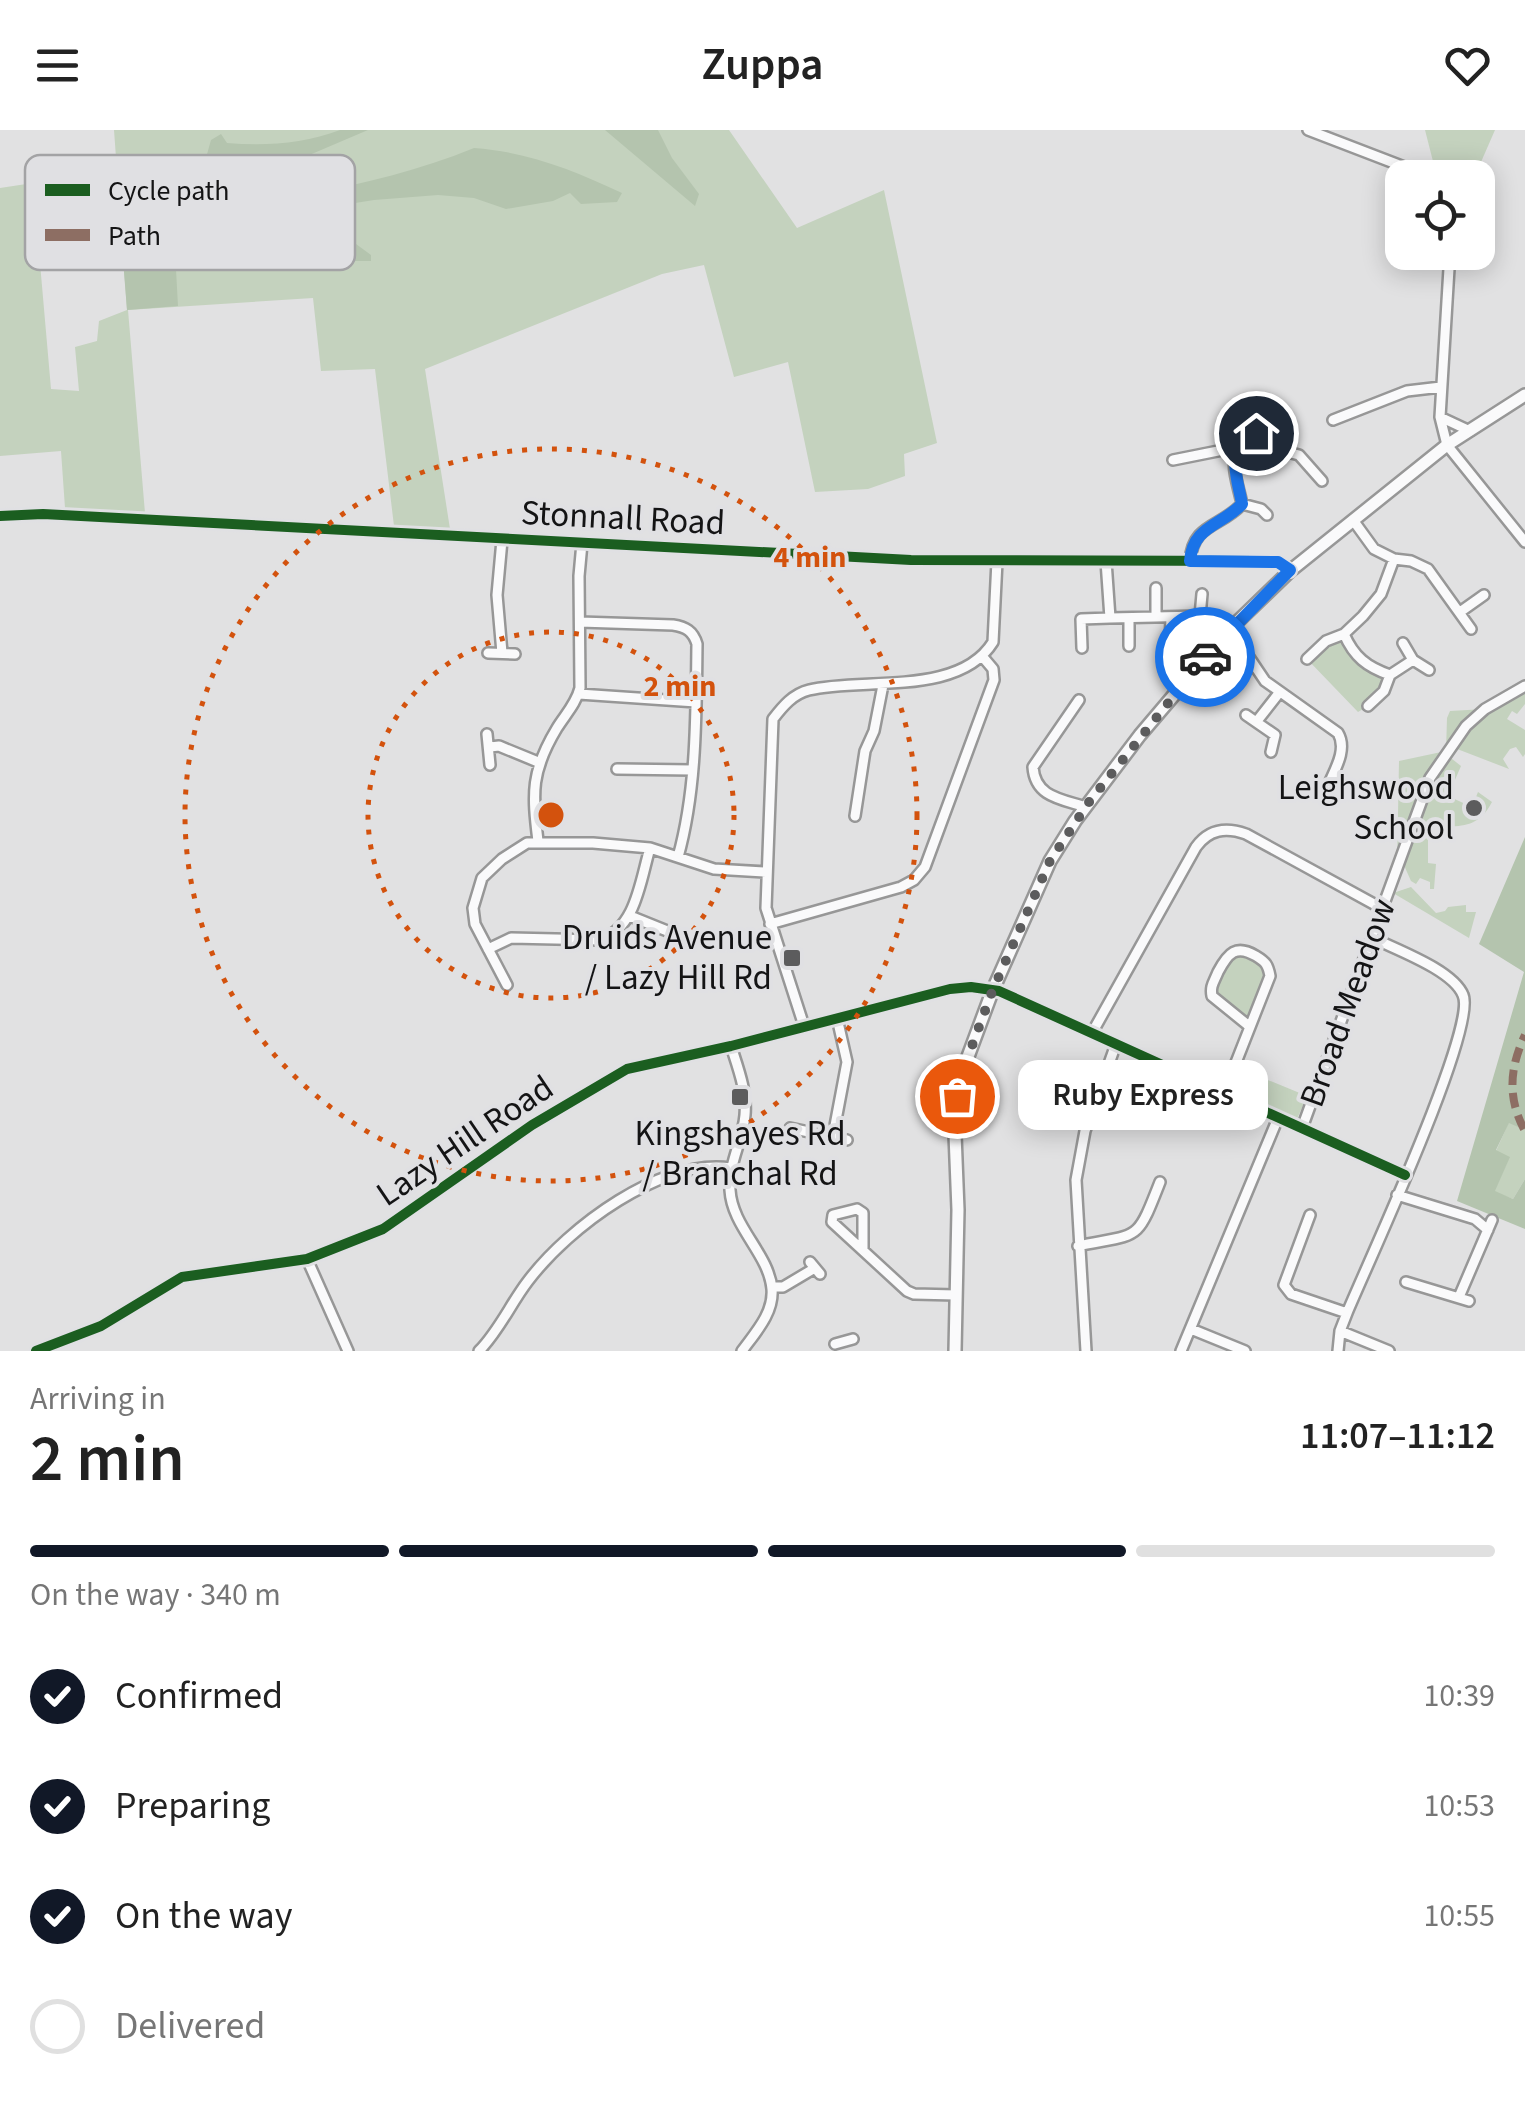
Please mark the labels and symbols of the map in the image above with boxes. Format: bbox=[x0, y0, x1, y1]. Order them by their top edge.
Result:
legend bbox=[25, 155, 355, 270]
text: Cycle path bbox=[108, 171, 230, 211]
text: Path bbox=[108, 216, 161, 256]
pin bbox=[1214, 391, 1299, 476]
street label: Stonnall Road bbox=[520, 488, 726, 548]
text: 4 min bbox=[774, 536, 847, 579]
courier bbox=[1155, 607, 1255, 707]
text: 2 min bbox=[644, 665, 717, 708]
place label: Leighswood School bbox=[1278, 763, 1454, 853]
centre of rings bbox=[533, 797, 569, 833]
marker: Leighswood School bbox=[1463, 797, 1485, 819]
street label: Broad Meadow bbox=[1287, 892, 1409, 1114]
place label: Druids Avenue / Lazy Hill Rd bbox=[562, 913, 772, 1003]
marker: Druids Avenue / Lazy Hill Rd bbox=[781, 947, 803, 969]
pin bbox=[915, 1054, 1000, 1139]
callout: Ruby Express bbox=[1017, 1061, 1267, 1131]
street label: Lazy Hill Road bbox=[366, 1063, 564, 1219]
marker: Kingshayes Rd / Branchal Rd bbox=[729, 1086, 751, 1108]
place label: Kingshayes Rd / Branchal Rd bbox=[634, 1109, 846, 1199]

